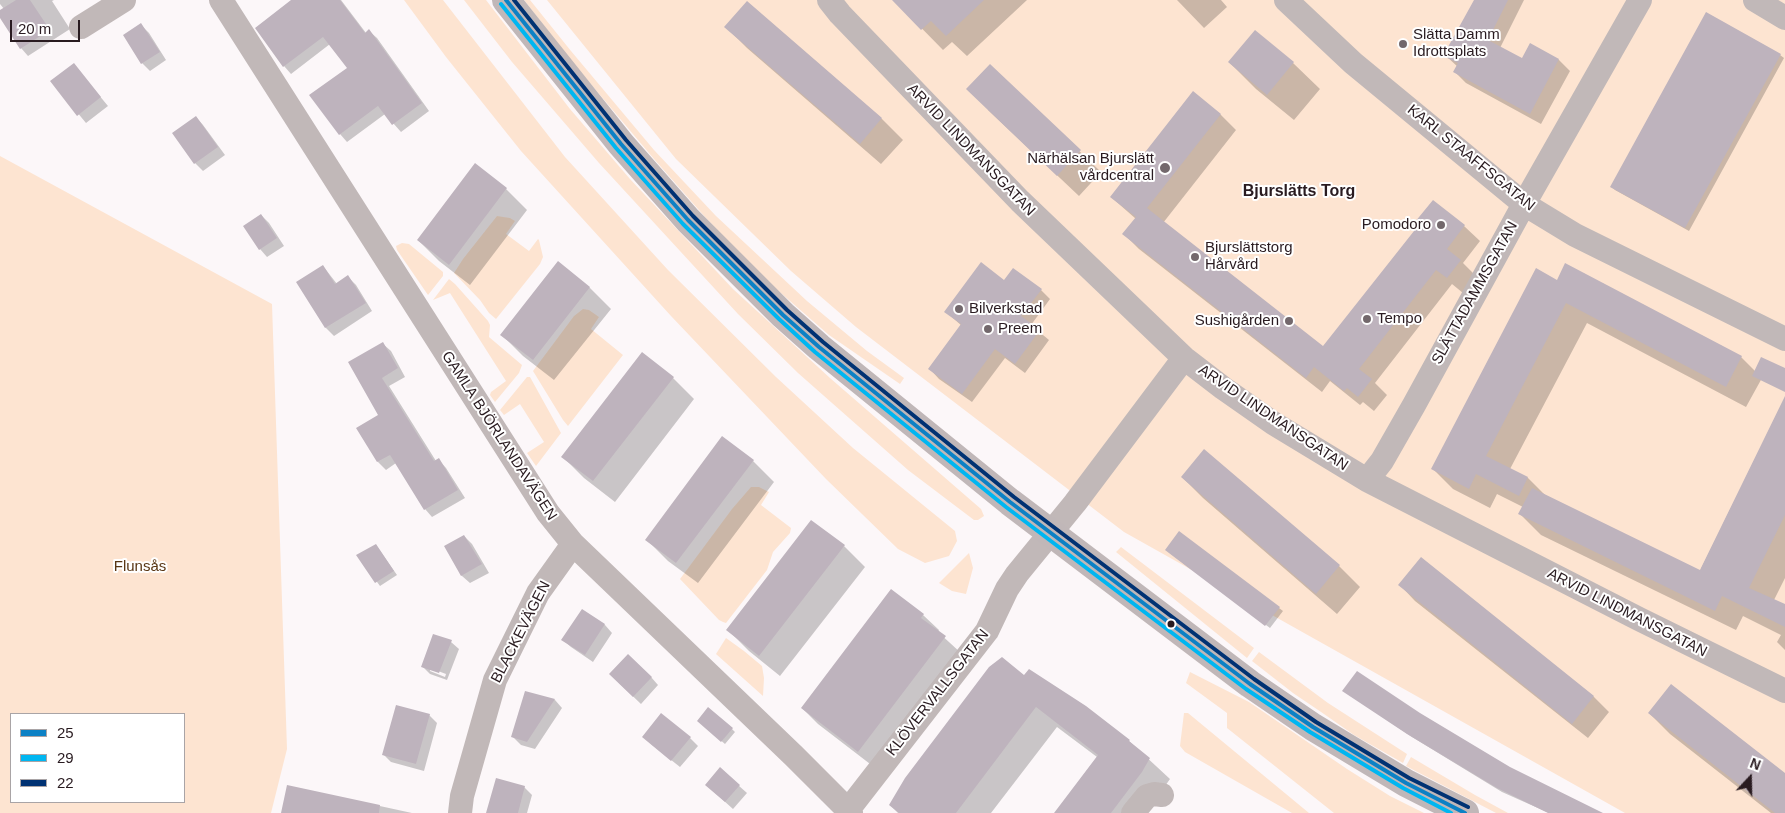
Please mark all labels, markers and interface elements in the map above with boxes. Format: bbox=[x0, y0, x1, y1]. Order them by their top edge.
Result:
scale bar bbox=[12, 10, 82, 42]
text: 20 m bbox=[18, 20, 51, 37]
place label: Slätta Damm Idrottsplats bbox=[1413, 26, 1500, 61]
marker: Slätta Damm Idrottsplats bbox=[1397, 38, 1409, 50]
street label: ARVID LINDMANSGATAN bbox=[903, 80, 1039, 220]
street label: KARL STAAFFSGATAN bbox=[1403, 101, 1539, 215]
place label: Närhälsan Bjurslätt vårdcentral bbox=[1027, 150, 1154, 185]
marker: Närhälsan Bjurslätt vårdcentral bbox=[1158, 161, 1172, 175]
district label: Bjurslätts Torg bbox=[1243, 182, 1355, 202]
place label: Pomodoro bbox=[1362, 216, 1431, 234]
street label: SLÄTTADAMMSGATAN bbox=[1428, 218, 1522, 368]
marker: Pomodoro bbox=[1435, 219, 1447, 231]
place label: Bjurslättstorg Hårvård bbox=[1205, 239, 1293, 274]
marker: Bjurslättstorg Hårvård bbox=[1189, 251, 1201, 263]
place label: Bilverkstad bbox=[969, 300, 1042, 318]
marker: Bilverkstad bbox=[953, 303, 965, 315]
place label: Tempo bbox=[1377, 310, 1422, 328]
place label: Sushigården bbox=[1195, 312, 1279, 330]
marker: Tempo bbox=[1361, 313, 1373, 325]
marker: Sushigården bbox=[1283, 315, 1295, 327]
place label: Preem bbox=[998, 320, 1042, 338]
marker: Preem bbox=[982, 323, 994, 335]
street label: GAMLA BJÖRLANDAVÄGEN bbox=[438, 348, 560, 524]
street label: ARVID LINDMANSGATAN bbox=[1195, 361, 1351, 475]
park label: Flunsås bbox=[114, 558, 166, 576]
street label: ARVID LINDMANSGATAN bbox=[1544, 565, 1710, 661]
street label: BLACKEVÄGEN bbox=[488, 578, 554, 686]
unlabelled marker bbox=[1166, 619, 1176, 629]
street label: KLÖVERVALLSGATAN bbox=[883, 626, 993, 760]
legend bbox=[10, 713, 185, 803]
text: 25 bbox=[57, 724, 74, 741]
text: 29 bbox=[57, 749, 74, 766]
north arrow bbox=[1725, 753, 1775, 803]
text: N bbox=[1748, 755, 1763, 773]
text: 22 bbox=[57, 774, 74, 791]

